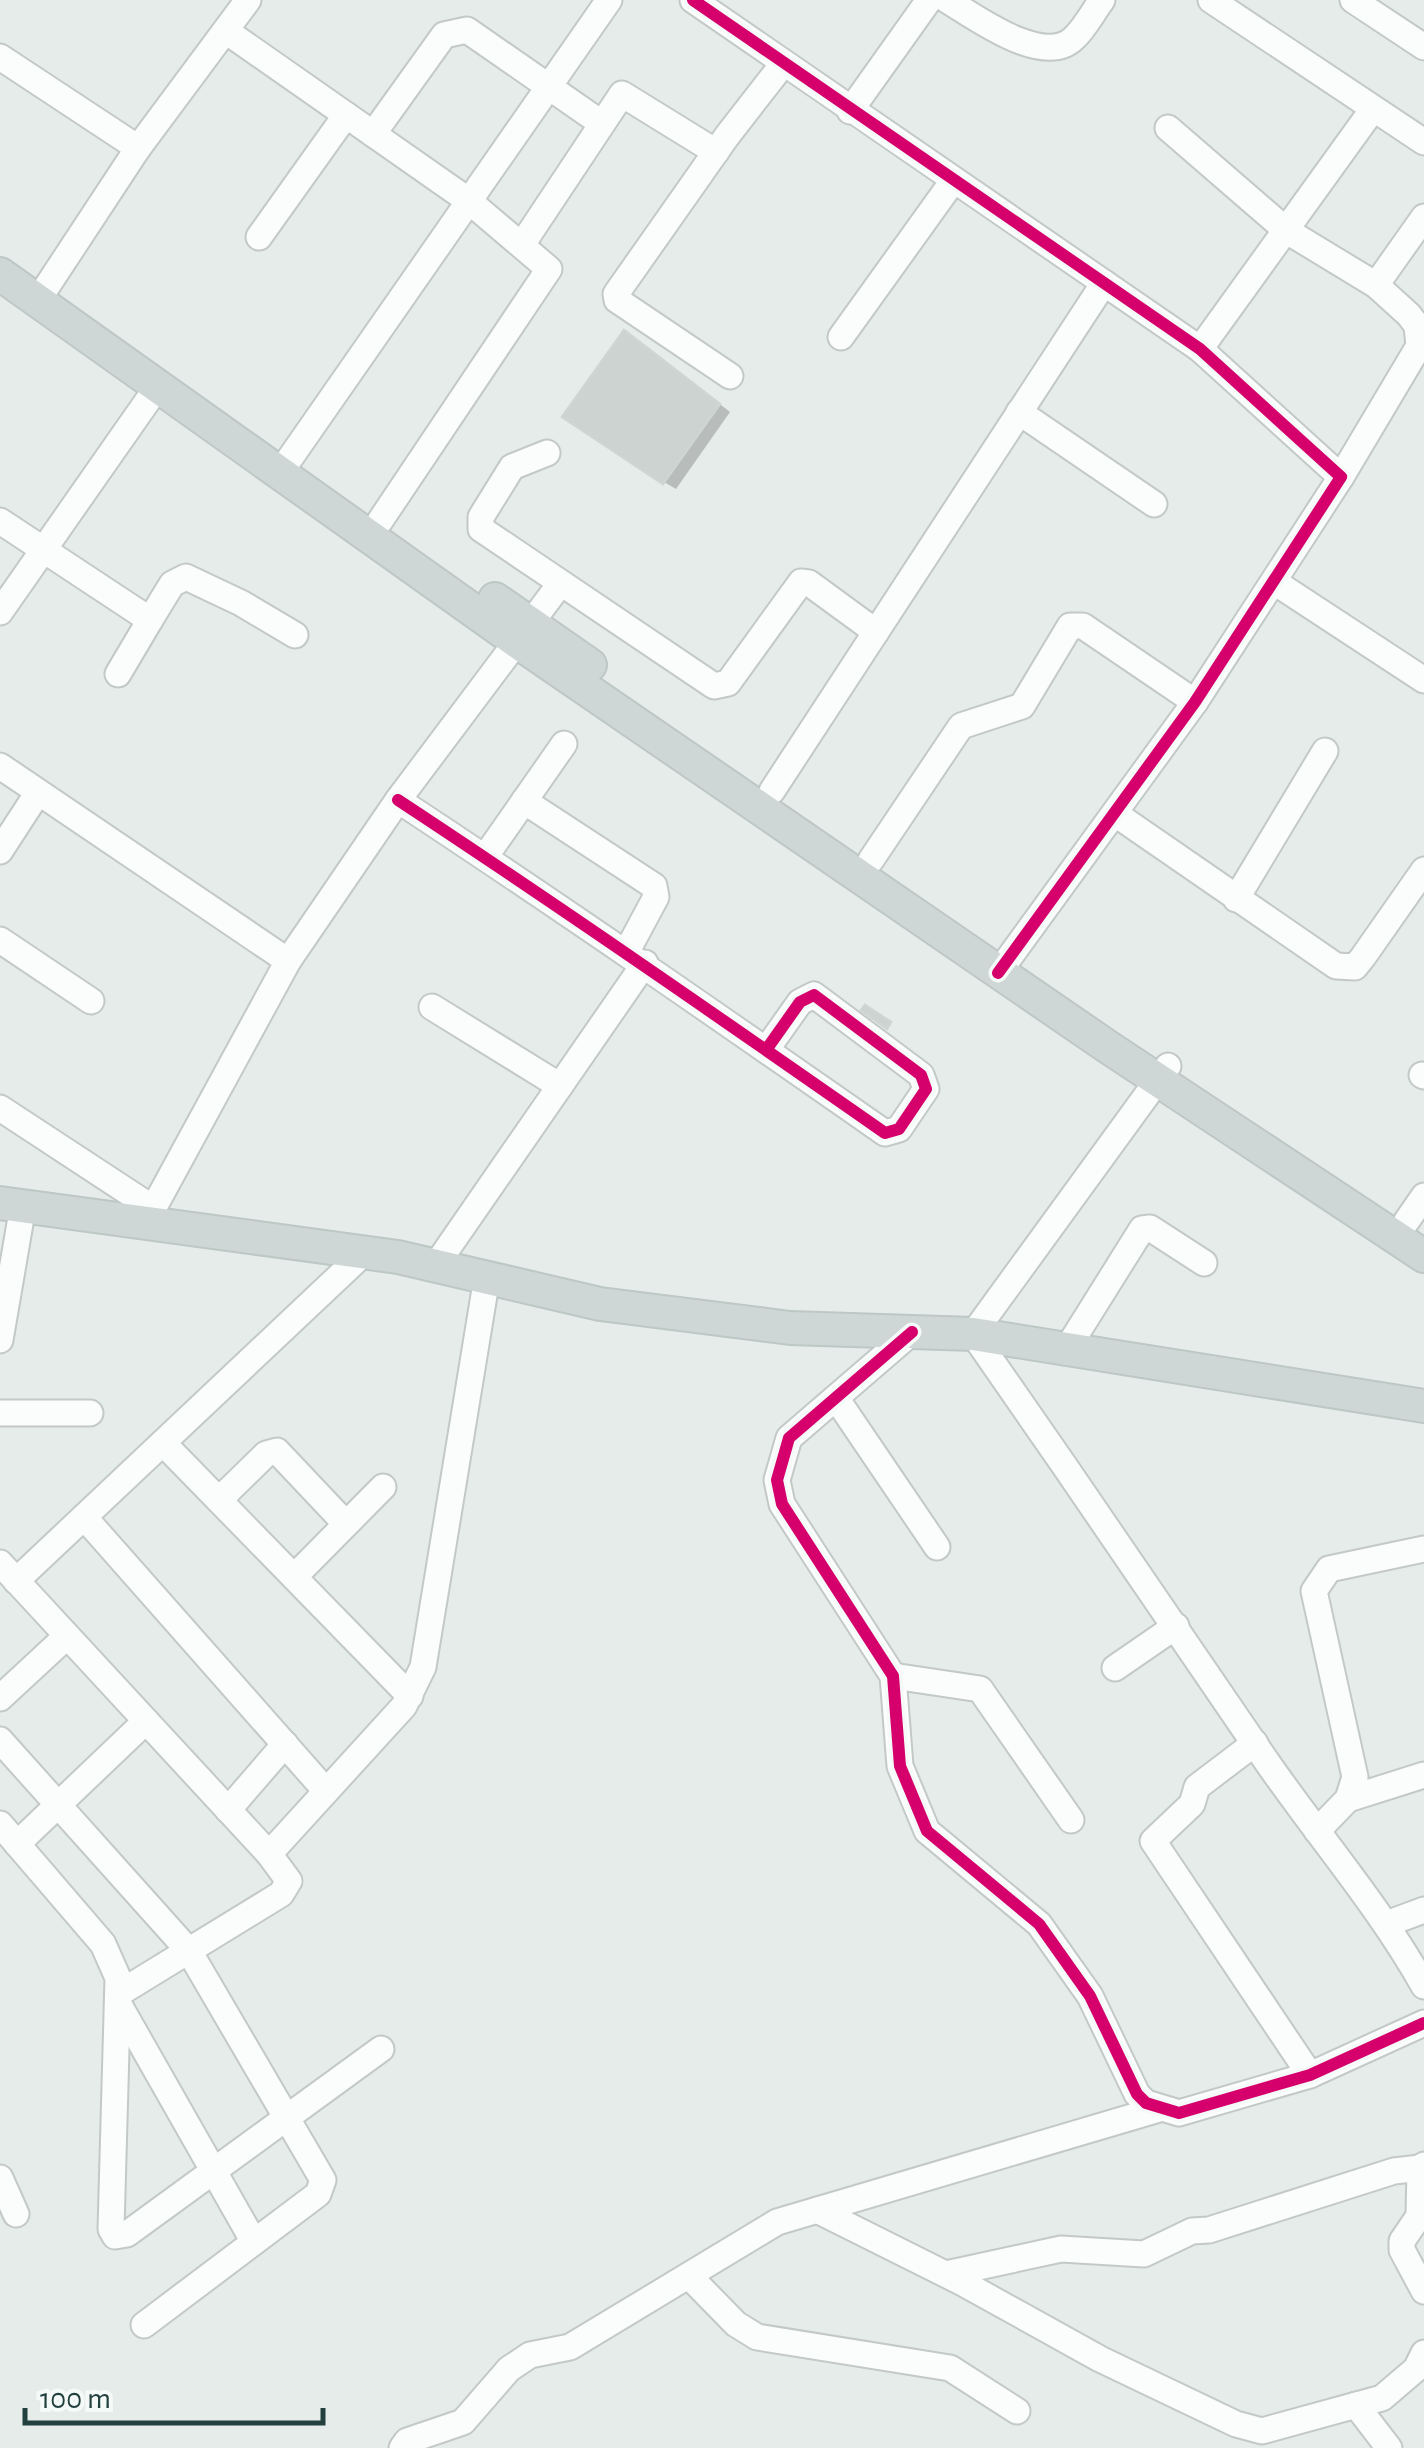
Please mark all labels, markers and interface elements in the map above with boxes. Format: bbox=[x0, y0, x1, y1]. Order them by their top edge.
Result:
scale bar bbox=[25, 2363, 322, 2425]
text: 100 m bbox=[40, 2384, 111, 2414]

